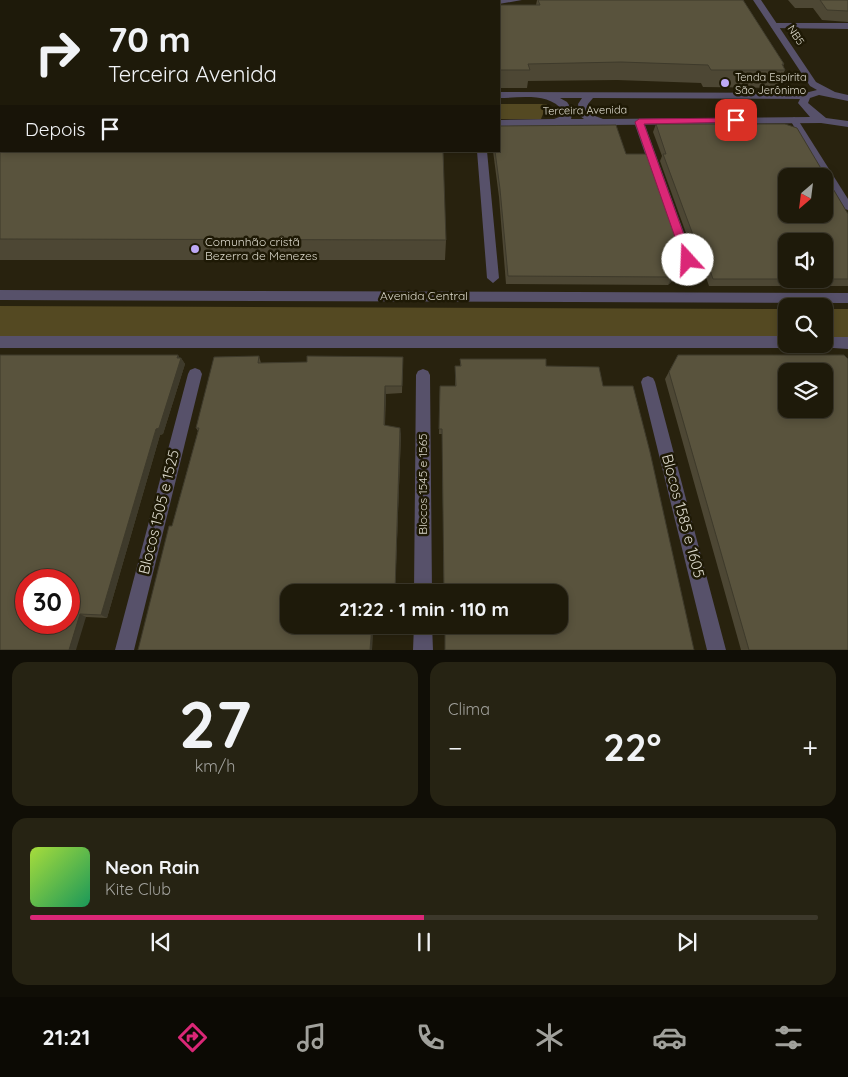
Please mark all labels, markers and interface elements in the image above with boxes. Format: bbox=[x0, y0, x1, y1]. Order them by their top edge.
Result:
text: 70 m bbox=[108, 17, 191, 61]
icon: right bbox=[25, 20, 90, 85]
street label: NB5 bbox=[784, 22, 808, 48]
text: Terceira Avenida bbox=[108, 60, 277, 88]
place label: Tenda Espírita São Jerônimo bbox=[735, 70, 807, 97]
marker: Tenda Espírita São Jerônimo bbox=[719, 77, 731, 89]
pin bbox=[715, 99, 757, 141]
street label: Terceira Avenida bbox=[543, 102, 627, 118]
icon: arrive bbox=[722, 106, 750, 134]
icon: arrive bbox=[96, 115, 124, 143]
text: Depois bbox=[25, 117, 86, 141]
north arrow bbox=[778, 168, 832, 222]
map controls bbox=[778, 168, 833, 418]
position arrow bbox=[661, 233, 713, 285]
button: sound bbox=[778, 233, 833, 288]
place label: Comunhão cristã Bezerra de Menezes bbox=[205, 234, 318, 263]
marker: Comunhão cristã Bezerra de Menezes bbox=[189, 243, 201, 255]
street label: Avenida Central bbox=[380, 288, 468, 303]
button: search bbox=[778, 298, 833, 353]
button: layers bbox=[778, 363, 833, 418]
street label: Blocos 1545 e 1565 bbox=[415, 433, 430, 535]
street label: Blocos 1505 e 1525 bbox=[134, 448, 183, 576]
street label: Blocos 1585 e 1605 bbox=[658, 452, 709, 580]
speed limit sign: 30 bbox=[15, 569, 80, 634]
text: 21:22 · 1 min · 110 m bbox=[339, 597, 509, 621]
text: 27 bbox=[179, 683, 251, 764]
text: Clima bbox=[448, 699, 490, 719]
text: 22° bbox=[603, 723, 661, 771]
text: − bbox=[448, 730, 463, 765]
text: + bbox=[802, 730, 818, 765]
text: km/h bbox=[195, 756, 235, 776]
text: Neon Rain bbox=[105, 855, 200, 879]
text: Kite Club bbox=[105, 879, 171, 899]
icon: previous bbox=[147, 928, 175, 956]
icon: pause bbox=[410, 928, 438, 956]
icon: next bbox=[673, 928, 701, 956]
icon: directions bbox=[175, 1020, 210, 1055]
icon: music bbox=[294, 1020, 329, 1055]
icon: phone bbox=[413, 1020, 448, 1055]
icon: climate bbox=[532, 1020, 567, 1055]
icon: car bbox=[652, 1020, 687, 1055]
icon: filters bbox=[771, 1020, 806, 1055]
text: 21:21 bbox=[42, 1023, 90, 1051]

